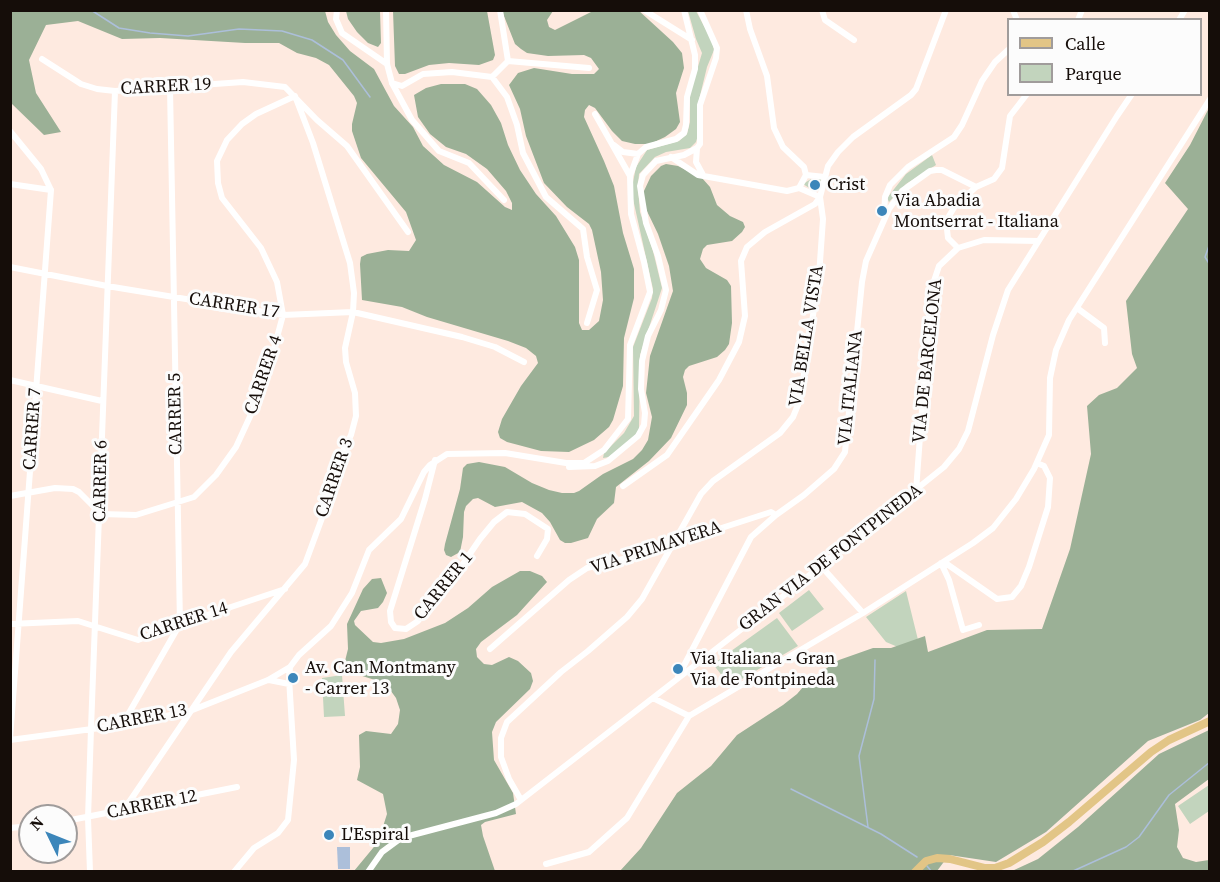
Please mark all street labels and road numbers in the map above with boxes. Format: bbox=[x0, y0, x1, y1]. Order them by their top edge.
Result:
street label: CARRER 19 bbox=[120, 74, 212, 100]
street label: VIA BELLA VISTA bbox=[785, 264, 829, 408]
street label: VIA DE BARCELONA bbox=[909, 278, 947, 444]
street label: CARRER 17 bbox=[187, 288, 281, 324]
street label: VIA ITALIANA bbox=[834, 329, 868, 447]
street label: CARRER 4 bbox=[240, 333, 288, 417]
street label: CARRER 5 bbox=[164, 373, 188, 455]
street label: CARRER 7 bbox=[19, 387, 47, 471]
street label: CARRER 3 bbox=[311, 436, 359, 520]
street label: CARRER 6 bbox=[89, 440, 113, 522]
street label: GRAN VIA DE FONTPINEDA bbox=[735, 480, 927, 636]
street label: VIA PRIMAVERA bbox=[588, 517, 724, 579]
street label: CARRER 1 bbox=[410, 547, 478, 625]
street label: CARRER 14 bbox=[137, 598, 231, 646]
street label: CARRER 13 bbox=[95, 700, 189, 738]
street label: CARRER 12 bbox=[105, 786, 199, 824]

